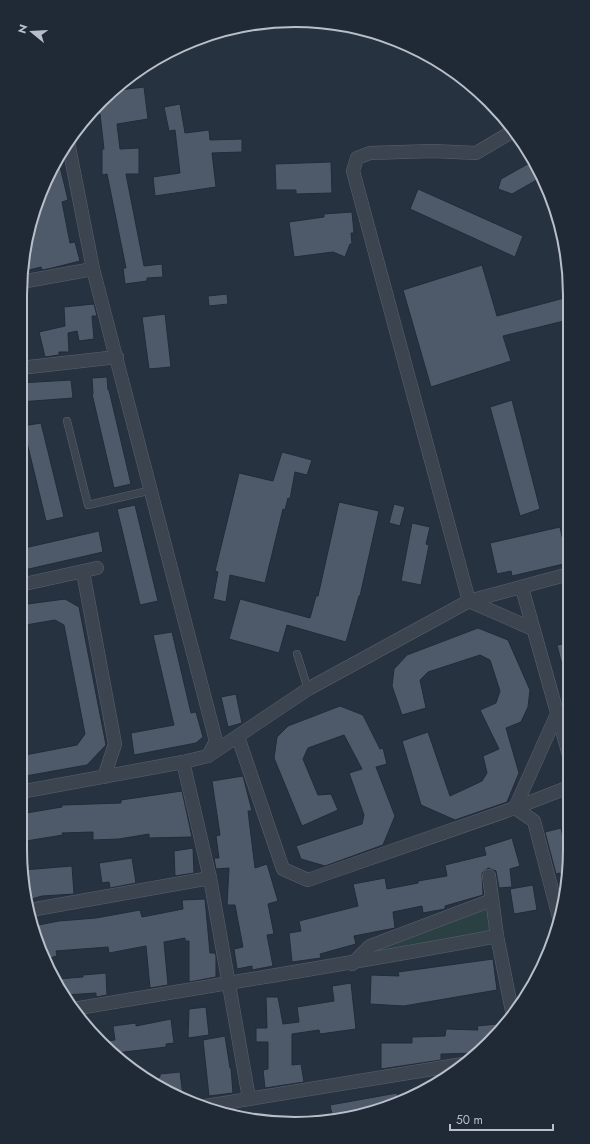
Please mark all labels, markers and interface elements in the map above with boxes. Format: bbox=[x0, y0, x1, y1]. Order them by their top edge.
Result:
north arrow bbox=[12, 12, 52, 52]
text: N bbox=[14, 22, 31, 36]
scale bar bbox=[450, 1106, 553, 1132]
text: 50 m bbox=[456, 1111, 483, 1129]

